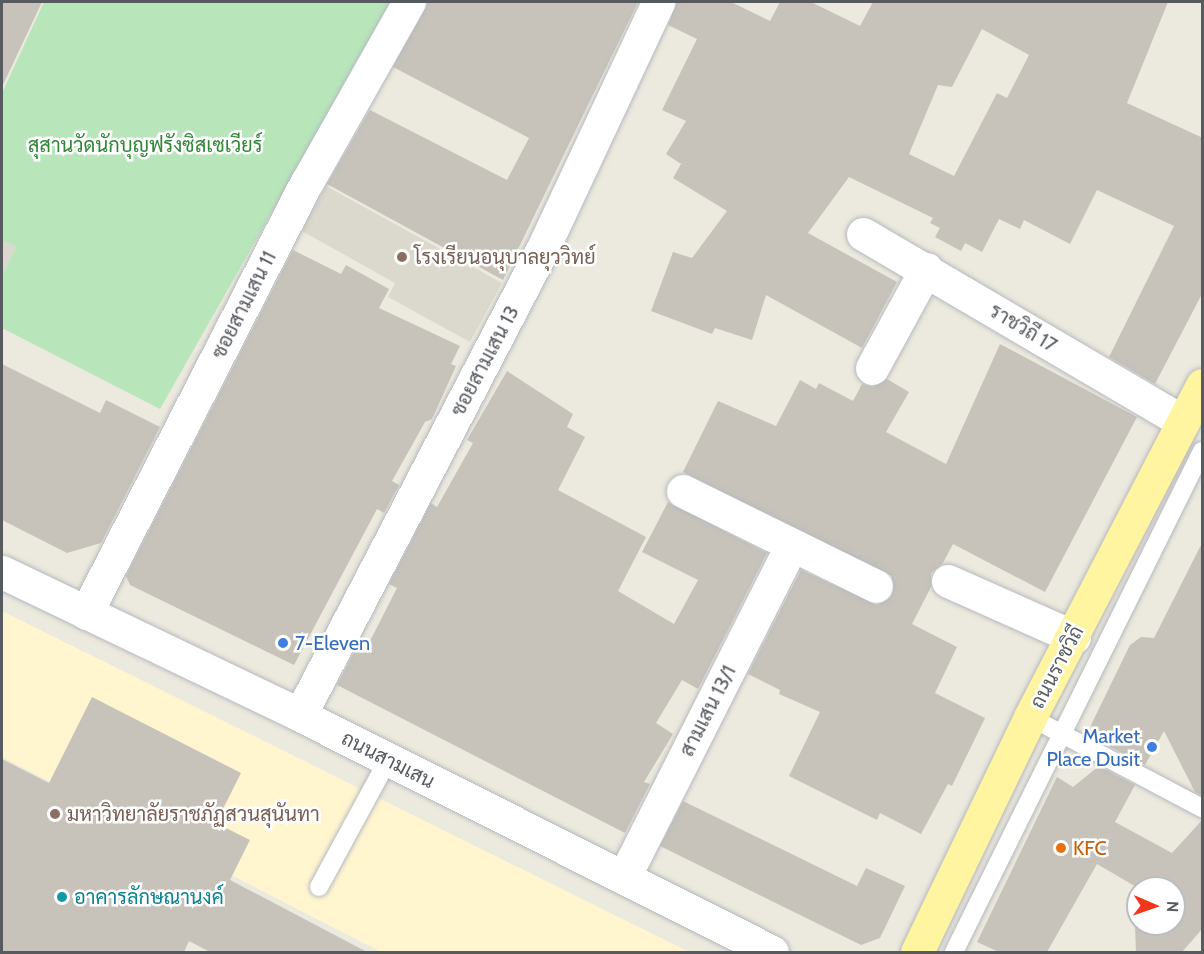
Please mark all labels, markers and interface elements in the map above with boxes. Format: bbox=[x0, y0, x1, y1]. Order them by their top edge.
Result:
park label: สุสานวัดนักบุญฟรังซิสเซเวียร์ bbox=[28, 133, 262, 157]
place label: โรงเรียนอนุบาลยุววิทย์ bbox=[414, 245, 596, 269]
street label: ซอยสามเสน 11 bbox=[207, 247, 281, 363]
marker: โรงเรียนอนุบาลยุววิทย์ bbox=[395, 250, 409, 264]
street label: ราชวิถี 17 bbox=[985, 299, 1061, 357]
street label: ซอยสามเสน 13 bbox=[446, 302, 524, 420]
street label: ถนนราชวิถี bbox=[1025, 621, 1089, 713]
place label: 7-Eleven bbox=[295, 631, 370, 655]
marker: 7-Eleven bbox=[276, 636, 290, 650]
street label: สามเสน 13/1 bbox=[675, 661, 741, 761]
place label: Market Place Dusit bbox=[1047, 724, 1140, 771]
street label: ถนนสามเสน bbox=[337, 726, 439, 794]
marker: Market Place Dusit bbox=[1145, 740, 1159, 754]
place label: มหาวิทยาลัยราชภัฏสวนสุนันทา bbox=[67, 802, 320, 826]
marker: มหาวิทยาลัยราชภัฏสวนสุนันทา bbox=[48, 807, 62, 821]
place label: KFC bbox=[1073, 836, 1107, 860]
marker: KFC bbox=[1054, 841, 1068, 855]
north arrow bbox=[1126, 876, 1186, 936]
place label: อาคารลักษณานงค์ bbox=[74, 885, 224, 909]
marker: อาคารลักษณานงค์ bbox=[55, 890, 69, 904]
text: N bbox=[1163, 901, 1182, 913]

